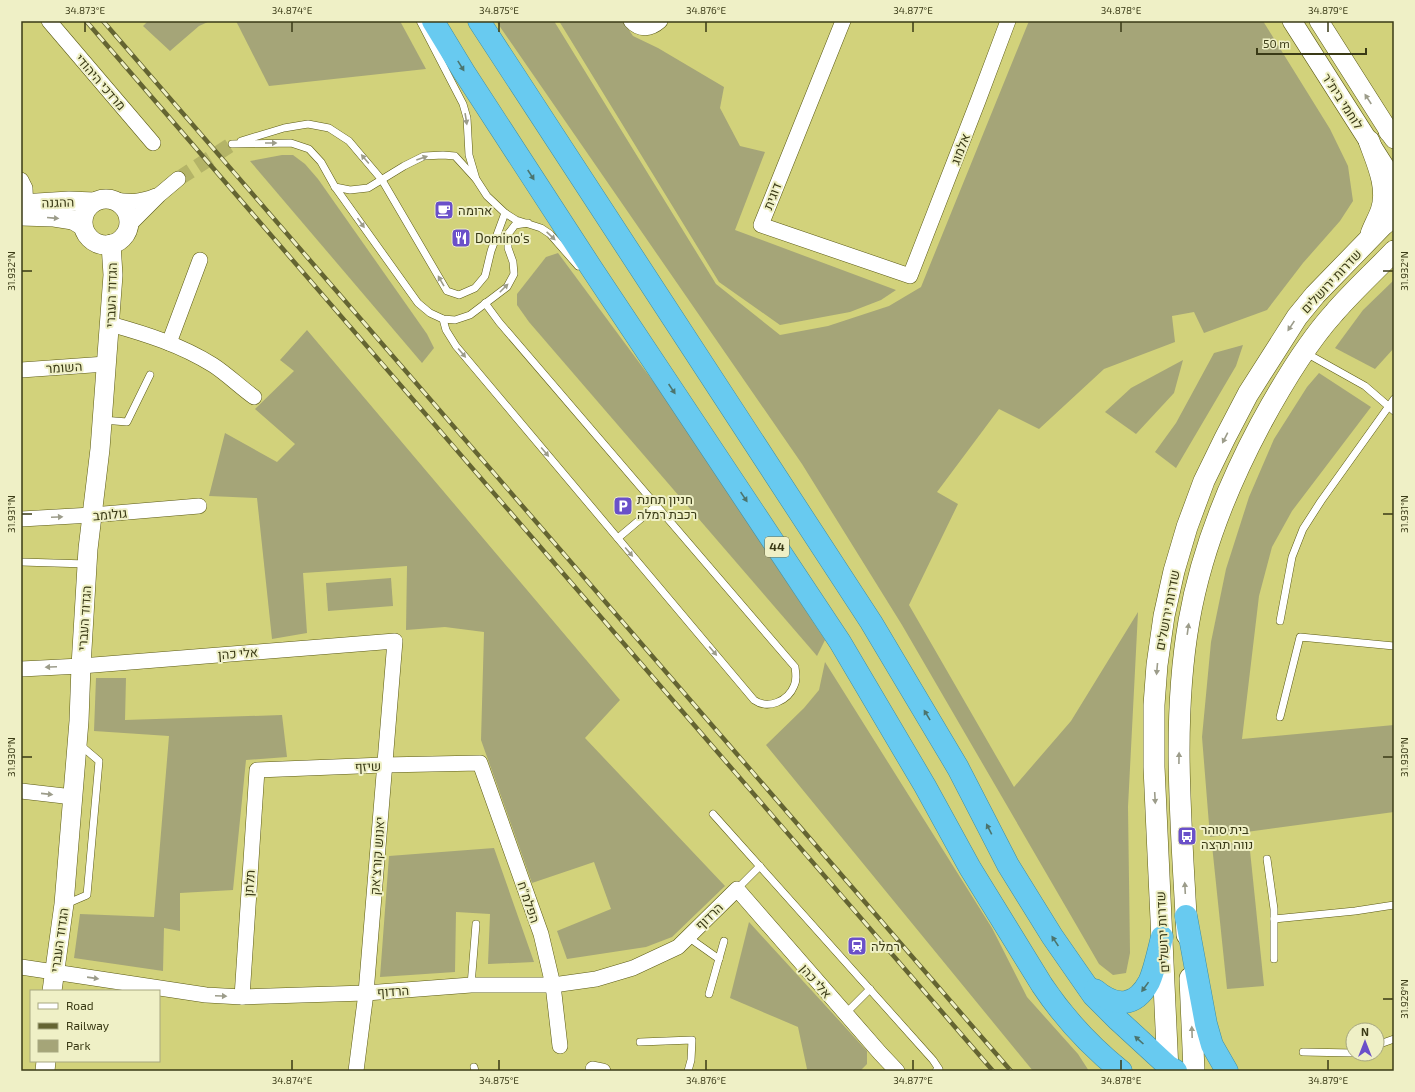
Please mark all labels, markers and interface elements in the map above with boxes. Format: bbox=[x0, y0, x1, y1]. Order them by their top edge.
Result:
text: 34.873°E bbox=[65, 4, 105, 16]
text: 34.874°E bbox=[272, 4, 313, 16]
text: 34.875°E bbox=[479, 4, 519, 16]
text: 34.876°E bbox=[686, 4, 726, 16]
text: 34.877°E bbox=[893, 4, 933, 16]
text: 34.878°E bbox=[1101, 4, 1142, 16]
text: 34.879°E bbox=[1308, 4, 1348, 16]
scale bar bbox=[1257, 30, 1366, 56]
text: 50 m bbox=[1263, 36, 1290, 50]
street label: מרדכי היהודי bbox=[72, 51, 130, 113]
one-way arrow bbox=[457, 61, 465, 71]
street label: לוחמי בית"ר bbox=[1319, 70, 1367, 132]
one-way arrow bbox=[1365, 93, 1372, 104]
one-way arrow bbox=[463, 113, 469, 125]
street label: אלמוג bbox=[947, 131, 973, 167]
one-way arrow bbox=[265, 140, 278, 146]
one-way arrow bbox=[361, 154, 370, 165]
one-way arrow bbox=[416, 155, 428, 161]
one-way arrow bbox=[528, 169, 535, 181]
street label: דוגית bbox=[759, 180, 785, 212]
street label: ההגנה bbox=[41, 193, 75, 211]
cafe icon: ארומה bbox=[433, 199, 455, 221]
place label: ארומה bbox=[458, 202, 492, 218]
one-way arrow bbox=[47, 214, 59, 221]
one-way arrow bbox=[357, 218, 365, 228]
restaurant icon: Domino's bbox=[450, 227, 472, 249]
place label: Domino's bbox=[475, 230, 530, 246]
one-way arrow bbox=[546, 231, 556, 240]
street label: שדרות ירושלים bbox=[1297, 246, 1365, 316]
text: 31.932°N bbox=[5, 251, 17, 291]
text: 31.932°N bbox=[1398, 251, 1410, 291]
street label: הגדוד העברי bbox=[102, 262, 120, 328]
one-way arrow bbox=[438, 275, 445, 287]
one-way arrow bbox=[499, 283, 509, 293]
one-way arrow bbox=[1287, 321, 1295, 331]
one-way arrow bbox=[457, 348, 466, 358]
street label: השומר bbox=[45, 358, 83, 376]
one-way arrow bbox=[668, 384, 676, 394]
one-way arrow bbox=[1221, 432, 1228, 444]
one-way arrow bbox=[541, 447, 550, 458]
place label: חניון תחנת רכבת רמלה bbox=[637, 491, 697, 522]
one-way arrow bbox=[740, 492, 748, 503]
text: 31.931°N bbox=[5, 495, 17, 533]
parking icon: חניון תחנת רכבת רמלה bbox=[612, 495, 634, 517]
text: 31.931°N bbox=[1398, 495, 1410, 533]
street label: גולומב bbox=[92, 505, 128, 523]
one-way arrow bbox=[51, 514, 63, 521]
road number: 44 bbox=[765, 537, 789, 557]
one-way arrow bbox=[625, 547, 634, 557]
street label: שדרות ירושלים bbox=[1151, 568, 1183, 652]
street label: הגדוד העברי bbox=[74, 585, 94, 651]
one-way arrow bbox=[1185, 623, 1191, 635]
street label: אלי כהן bbox=[217, 644, 259, 662]
one-way arrow bbox=[708, 646, 717, 657]
one-way arrow bbox=[1153, 663, 1160, 675]
one-way arrow bbox=[45, 664, 57, 671]
one-way arrow bbox=[923, 709, 930, 721]
text: 31.930°N bbox=[5, 737, 17, 777]
text: 31.930°N bbox=[1398, 737, 1410, 777]
one-way arrow bbox=[1176, 751, 1182, 764]
street label: שיזף bbox=[354, 758, 382, 774]
one-way arrow bbox=[41, 791, 53, 797]
one-way arrow bbox=[1152, 792, 1158, 805]
street label: יאנוש קורצ'אק bbox=[366, 816, 388, 896]
place label: בית סוהר נווה תרצה bbox=[1201, 821, 1253, 852]
one-way arrow bbox=[986, 823, 992, 835]
bus stop icon: בית סוהר נווה תרצה bbox=[1176, 825, 1198, 847]
street label: תלתן bbox=[240, 869, 258, 897]
street label: הפלמ"ח bbox=[514, 879, 544, 925]
one-way arrow bbox=[1182, 881, 1188, 894]
street label: שדרות ירושלים bbox=[1152, 891, 1172, 973]
street label: הרדוף bbox=[692, 899, 726, 933]
street label: הגדוד העברי bbox=[47, 907, 71, 973]
station icon: רמלה bbox=[846, 935, 868, 957]
one-way arrow bbox=[1051, 936, 1059, 946]
place label: רמלה bbox=[871, 938, 900, 954]
street label: אלי כהן bbox=[797, 961, 835, 1001]
one-way arrow bbox=[87, 975, 99, 981]
text: 31.929°N bbox=[1398, 979, 1410, 1019]
street label: הרדוף bbox=[376, 982, 410, 1000]
one-way arrow bbox=[1141, 982, 1149, 992]
legend bbox=[30, 990, 160, 1062]
one-way arrow bbox=[215, 993, 228, 999]
text: Road bbox=[66, 998, 94, 1012]
text: Railway bbox=[66, 1018, 110, 1032]
north arrow bbox=[1345, 1022, 1385, 1062]
text: N bbox=[1361, 1025, 1369, 1038]
one-way arrow bbox=[1189, 1026, 1196, 1038]
one-way arrow bbox=[1134, 1035, 1144, 1044]
text: Park bbox=[66, 1038, 91, 1052]
text: 34.874°E bbox=[272, 1074, 313, 1086]
text: 34.875°E bbox=[479, 1074, 519, 1086]
text: 34.876°E bbox=[686, 1074, 726, 1086]
text: 34.877°E bbox=[893, 1074, 933, 1086]
text: 34.878°E bbox=[1101, 1074, 1142, 1086]
text: 34.879°E bbox=[1308, 1074, 1348, 1086]

